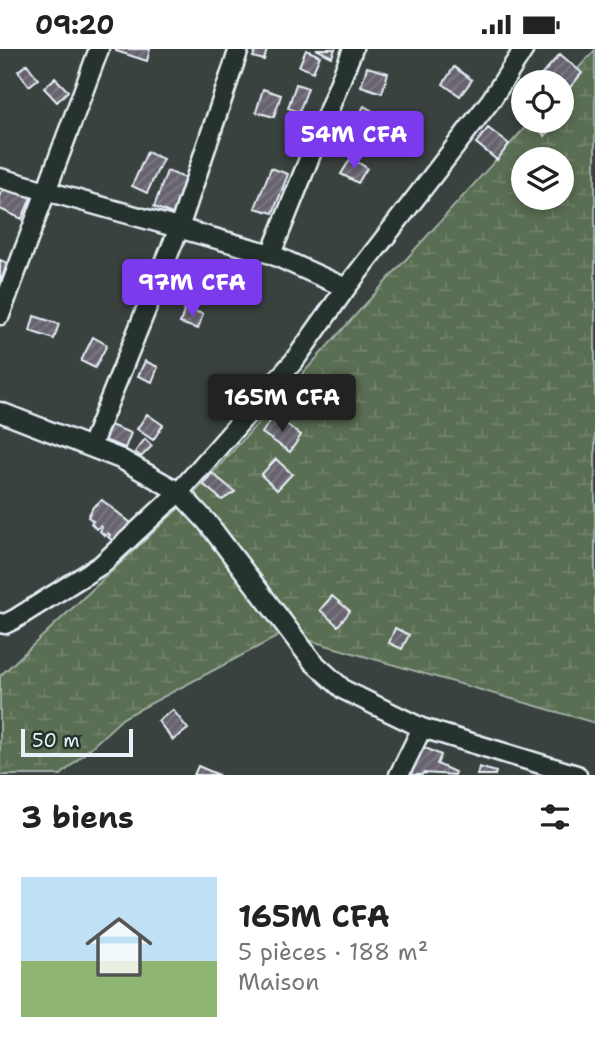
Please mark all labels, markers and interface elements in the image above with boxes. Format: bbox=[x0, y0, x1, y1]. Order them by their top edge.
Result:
text: 09:20 bbox=[35, 7, 114, 42]
map controls bbox=[511, 70, 574, 210]
button: locate bbox=[511, 70, 574, 133]
pin: 54M CFA bbox=[289, 111, 419, 171]
text: 54M CFA bbox=[301, 119, 407, 149]
button: layers bbox=[511, 147, 574, 210]
pin: 97M CFA bbox=[127, 259, 257, 319]
text: 97M CFA bbox=[138, 267, 246, 297]
pin: 165M CFA bbox=[210, 375, 354, 434]
text: 165M CFA bbox=[224, 382, 340, 412]
scale bar bbox=[21, 726, 133, 758]
text: 50 m bbox=[32, 728, 80, 753]
text: 3 biens bbox=[21, 797, 134, 838]
icon: filters bbox=[536, 798, 574, 836]
text: 165M CFA bbox=[238, 896, 390, 937]
icon: home bbox=[77, 905, 161, 989]
text: 5 pièces · 188 m² bbox=[238, 937, 428, 967]
text: Maison bbox=[238, 967, 319, 997]

